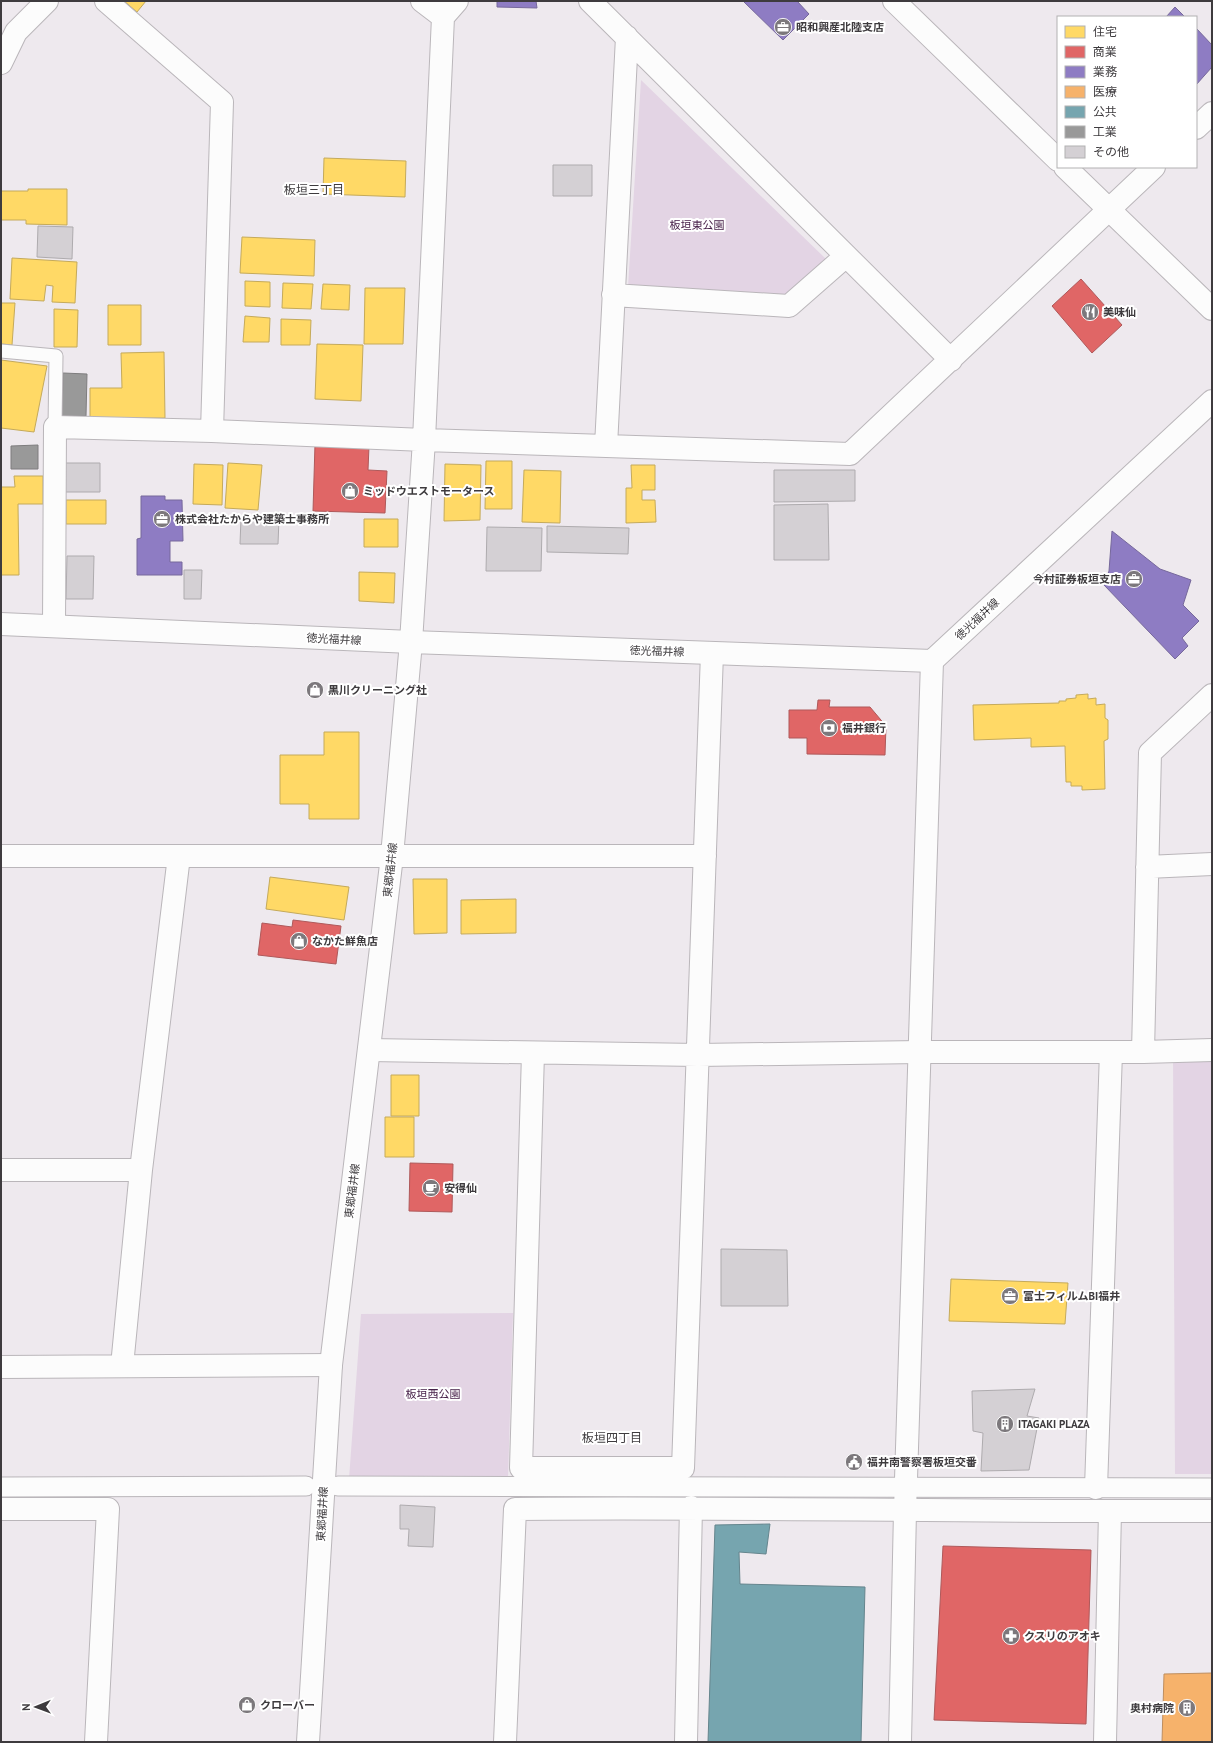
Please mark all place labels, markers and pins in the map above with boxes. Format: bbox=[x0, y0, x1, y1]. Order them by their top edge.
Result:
office icon: 昭和興産北陸支店 bbox=[773, 17, 793, 37]
place label: 昭和興産北陸支店 bbox=[796, 20, 884, 34]
restaurant icon: 美味仙 bbox=[1080, 302, 1100, 322]
place label: 美味仙 bbox=[1103, 305, 1136, 319]
shop icon: ミッドウエストモータース bbox=[340, 481, 360, 501]
place label: ミッドウエストモータース bbox=[363, 484, 494, 498]
office icon: 株式会社たからや建築士事務所 bbox=[152, 509, 172, 529]
place label: 株式会社たからや建築士事務所 bbox=[175, 512, 329, 526]
office icon: 今村証券板垣支店 bbox=[1124, 569, 1144, 589]
place label: 今村証券板垣支店 bbox=[1033, 572, 1121, 586]
shop icon: 黒川クリーニング社 bbox=[305, 680, 325, 700]
place label: 黒川クリーニング社 bbox=[328, 683, 427, 697]
bank icon: 福井銀行 bbox=[819, 718, 839, 738]
place label: 福井銀行 bbox=[842, 721, 886, 735]
shop icon: なかた鮮魚店 bbox=[289, 931, 309, 951]
place label: なかた鮮魚店 bbox=[312, 934, 378, 948]
cafe icon: 安得仙 bbox=[421, 1178, 441, 1198]
place label: 安得仙 bbox=[444, 1181, 477, 1195]
office icon: 富士フィルムBI福井 bbox=[1000, 1286, 1020, 1306]
place label: 富士フィルムBI福井 bbox=[1023, 1289, 1120, 1303]
building icon: ITAGAKI PLAZA bbox=[995, 1414, 1015, 1434]
place label: ITAGAKI PLAZA bbox=[1018, 1417, 1090, 1431]
public building icon: 福井南警察署板垣交番 bbox=[844, 1452, 864, 1472]
place label: 福井南警察署板垣交番 bbox=[867, 1455, 977, 1469]
pharmacy icon: クスリのアオキ bbox=[1001, 1626, 1021, 1646]
place label: クスリのアオキ bbox=[1024, 1629, 1101, 1643]
shop icon: クローバー bbox=[237, 1695, 257, 1715]
place label: クローバー bbox=[260, 1698, 315, 1712]
building icon: 奥村病院 bbox=[1177, 1698, 1197, 1718]
place label: 奥村病院 bbox=[1130, 1701, 1174, 1715]

